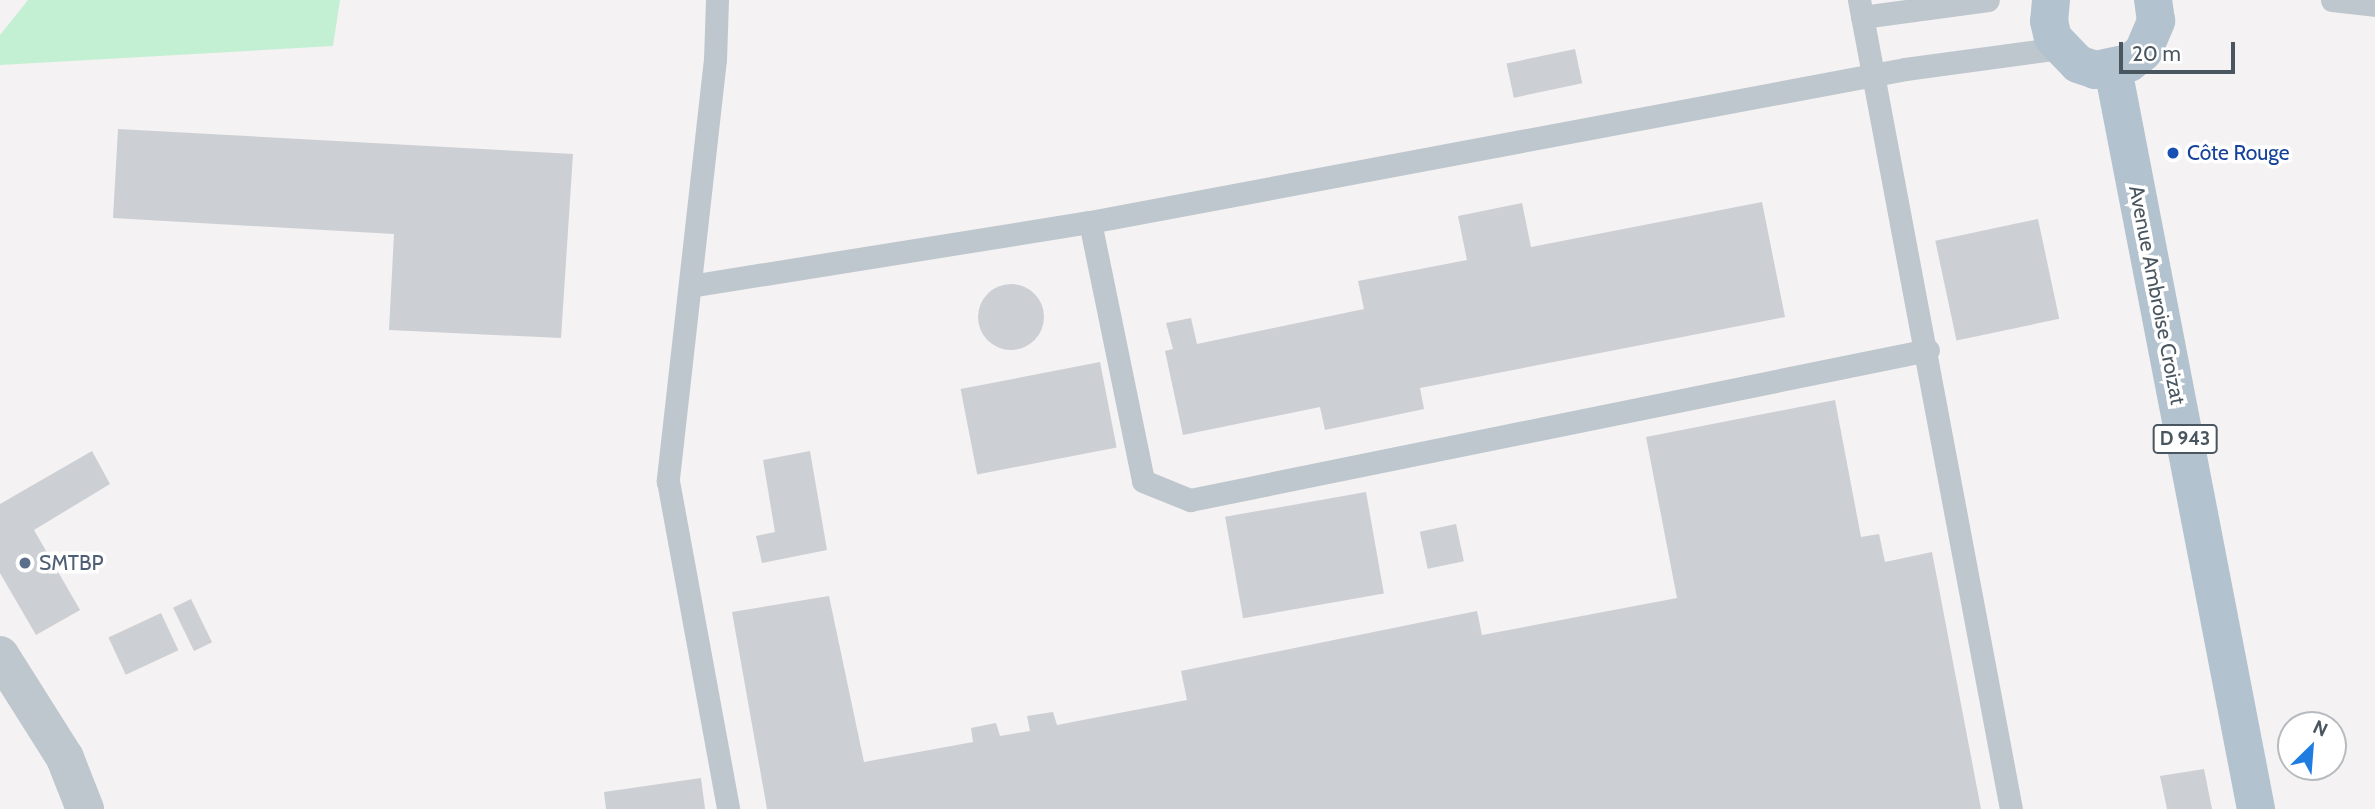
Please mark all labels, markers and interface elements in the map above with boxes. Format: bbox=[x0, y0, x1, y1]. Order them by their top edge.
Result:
scale bar bbox=[2123, 28, 2238, 72]
text: 20 m bbox=[2132, 41, 2181, 66]
place label: Côte Rouge bbox=[2187, 140, 2290, 166]
marker: Côte Rouge bbox=[2165, 145, 2181, 161]
street label: Avenue Ambroise Croizat bbox=[2123, 183, 2191, 407]
road number: D 943 bbox=[2152, 424, 2218, 454]
place label: SMTBP bbox=[39, 550, 104, 576]
marker: SMTBP bbox=[17, 555, 33, 571]
north arrow bbox=[2277, 711, 2347, 781]
text: N bbox=[2309, 715, 2331, 742]

